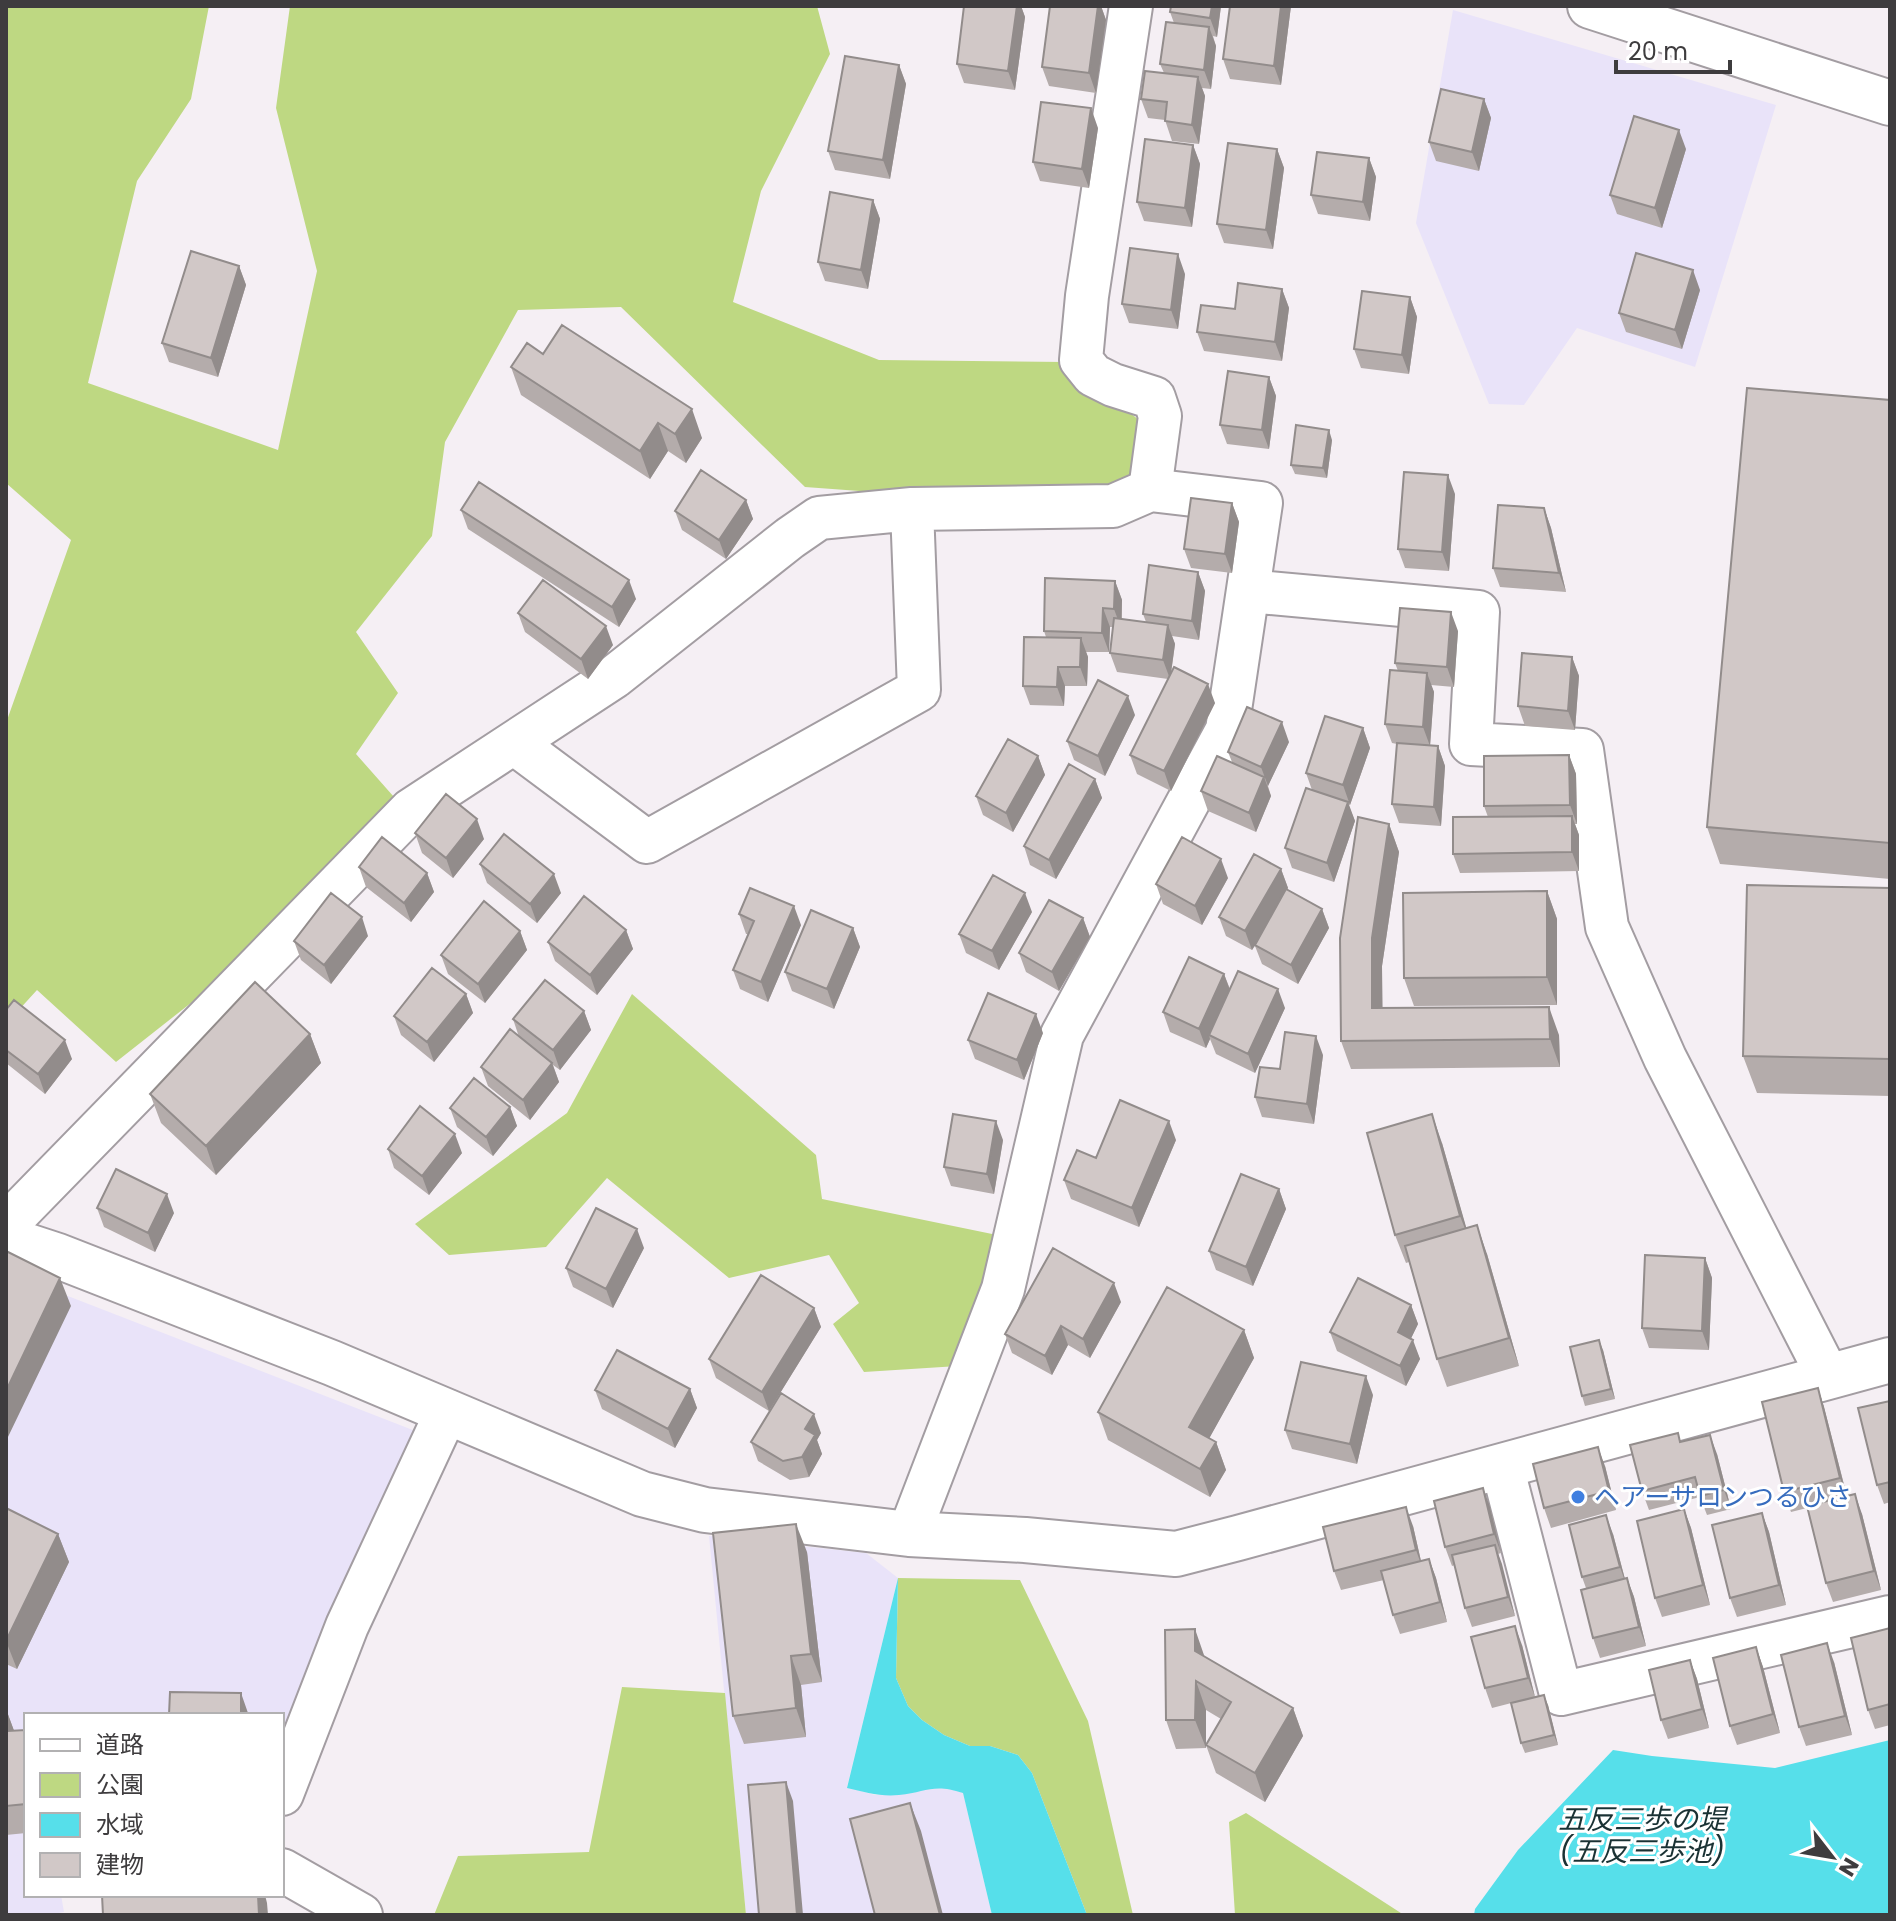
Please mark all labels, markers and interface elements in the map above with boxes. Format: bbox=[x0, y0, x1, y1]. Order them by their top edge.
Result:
scale bar bbox=[1616, 24, 1730, 74]
text: 20 m bbox=[1628, 35, 1688, 68]
place label: ヘアーサロンつるひさ bbox=[1594, 1479, 1852, 1515]
marker: ヘアーサロンつるひさ bbox=[1569, 1488, 1587, 1506]
legend bbox=[24, 1713, 284, 1897]
text: 道路 bbox=[96, 1728, 144, 1761]
text: 公園 bbox=[96, 1768, 144, 1801]
water label: 五反三歩の堤 (五反三歩池) bbox=[1558, 1800, 1729, 1871]
text: 水域 bbox=[96, 1808, 144, 1841]
north arrow bbox=[1792, 1817, 1872, 1897]
text: 建物 bbox=[96, 1848, 144, 1881]
text: N bbox=[1831, 1852, 1866, 1882]

